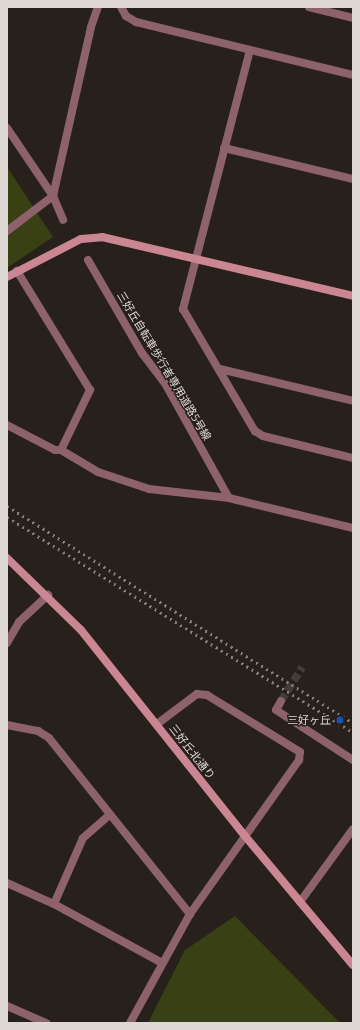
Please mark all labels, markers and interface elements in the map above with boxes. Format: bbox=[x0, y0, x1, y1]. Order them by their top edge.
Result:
street label: 三好丘自転車歩行者専用道路5号線 bbox=[114, 289, 214, 443]
place label: 三好ヶ丘 bbox=[287, 713, 331, 727]
marker: 三好ヶ丘 bbox=[334, 714, 346, 726]
street label: 三好丘北通り bbox=[166, 722, 218, 782]

